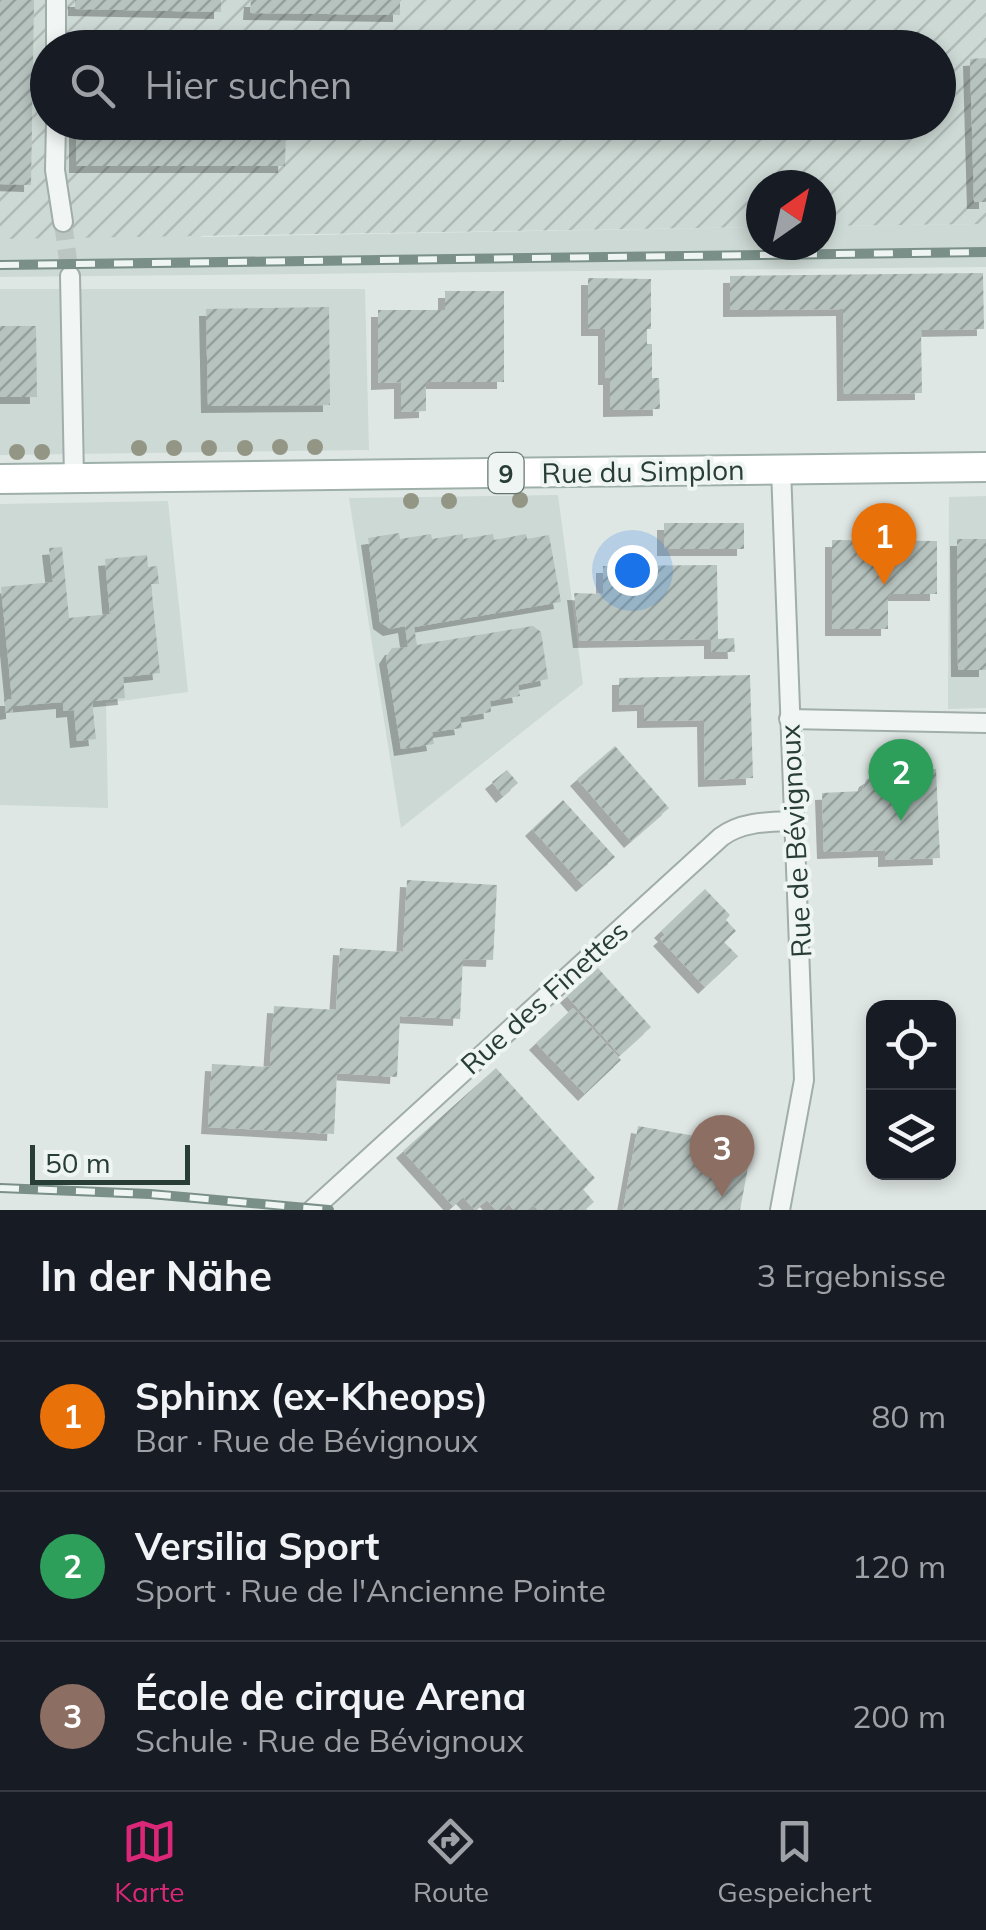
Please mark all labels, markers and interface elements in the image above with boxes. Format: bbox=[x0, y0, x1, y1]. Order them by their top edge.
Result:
search box bbox=[30, 30, 956, 140]
icon: search bbox=[65, 58, 120, 113]
text: Hier suchen bbox=[145, 61, 352, 109]
north arrow bbox=[746, 170, 836, 260]
street label: Rue du Simplon bbox=[541, 452, 745, 490]
road number: 9 bbox=[488, 453, 524, 493]
pin: 1 bbox=[852, 502, 916, 585]
your location bbox=[607, 545, 658, 596]
street label: Rue de Bévignoux bbox=[771, 724, 819, 958]
pin: 2 bbox=[868, 738, 934, 821]
street label: Rue des Finettes bbox=[453, 913, 635, 1081]
map controls bbox=[866, 1000, 956, 1180]
button: locate bbox=[866, 1000, 956, 1090]
button: layers bbox=[866, 1090, 956, 1180]
pin: 3 bbox=[690, 1114, 754, 1197]
scale bar bbox=[30, 1140, 190, 1184]
text: 50 m bbox=[45, 1145, 111, 1180]
text: In der Nähe bbox=[40, 1249, 272, 1302]
text: 3 Ergebnisse bbox=[757, 1255, 946, 1295]
text: Sphinx (ex-Kheops) bbox=[135, 1372, 488, 1420]
text: 1 bbox=[63, 1396, 82, 1436]
text: 80 m bbox=[871, 1396, 946, 1436]
text: Bar · Rue de Bévignoux bbox=[135, 1420, 478, 1460]
text: Versilia Sport bbox=[135, 1522, 379, 1570]
text: 2 bbox=[63, 1546, 82, 1586]
text: 120 m bbox=[852, 1546, 946, 1586]
text: Sport · Rue de l'Ancienne Pointe bbox=[135, 1570, 606, 1610]
text: École de cirque Arena bbox=[135, 1672, 526, 1720]
text: 3 bbox=[63, 1696, 82, 1736]
text: 200 m bbox=[852, 1696, 946, 1736]
text: Schule · Rue de Bévignoux bbox=[135, 1720, 524, 1760]
tab: Karte bbox=[114, 1814, 185, 1909]
tab: Route bbox=[413, 1814, 489, 1909]
tab: Gespeichert bbox=[717, 1814, 872, 1909]

